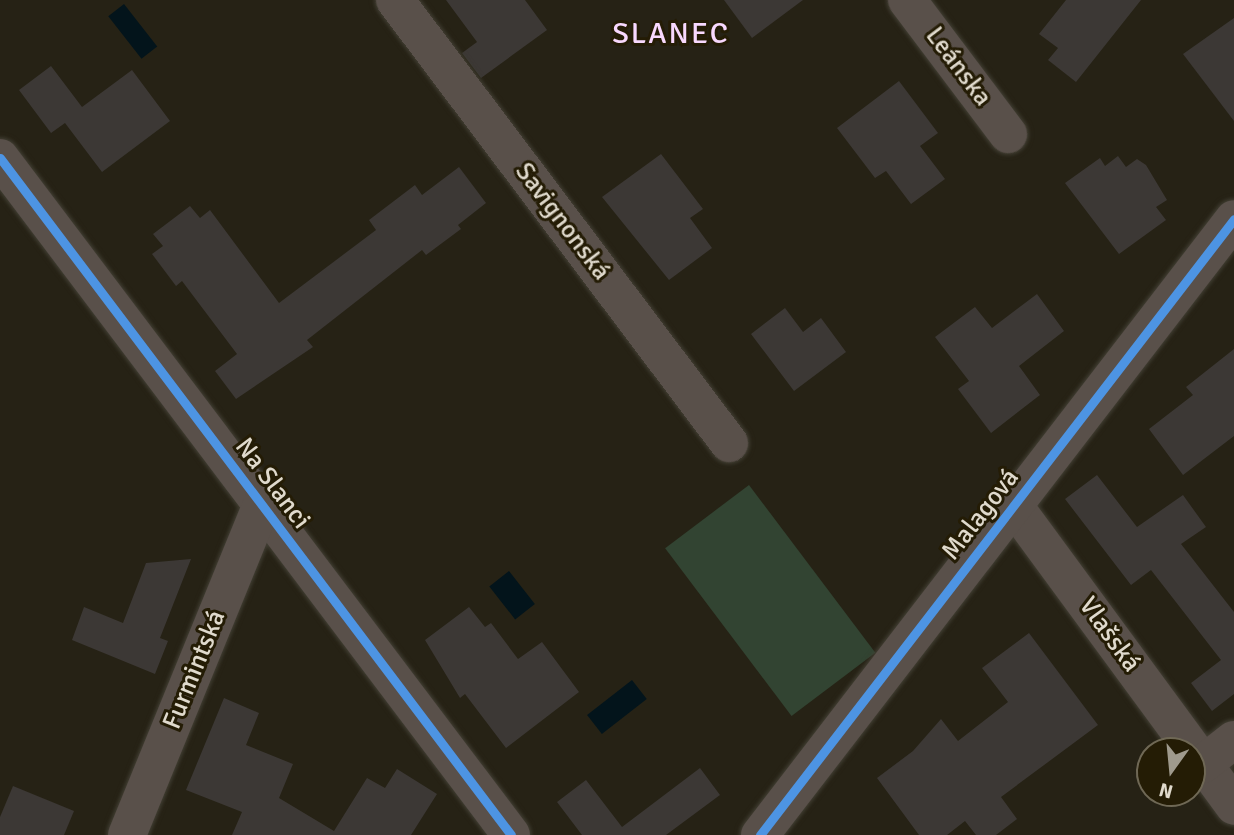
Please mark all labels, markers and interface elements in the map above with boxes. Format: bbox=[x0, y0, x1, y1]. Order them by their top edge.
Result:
district label: SLANEC bbox=[613, 16, 729, 52]
street label: Leánska bbox=[918, 21, 998, 113]
street label: Savignonská bbox=[508, 157, 616, 287]
street label: Na Slanci bbox=[228, 432, 316, 536]
street label: Malagová bbox=[936, 463, 1026, 567]
street label: Vlašská bbox=[1071, 592, 1147, 678]
street label: Furmintská bbox=[157, 606, 233, 734]
north arrow bbox=[1136, 737, 1206, 807]
text: N bbox=[1157, 777, 1176, 804]

